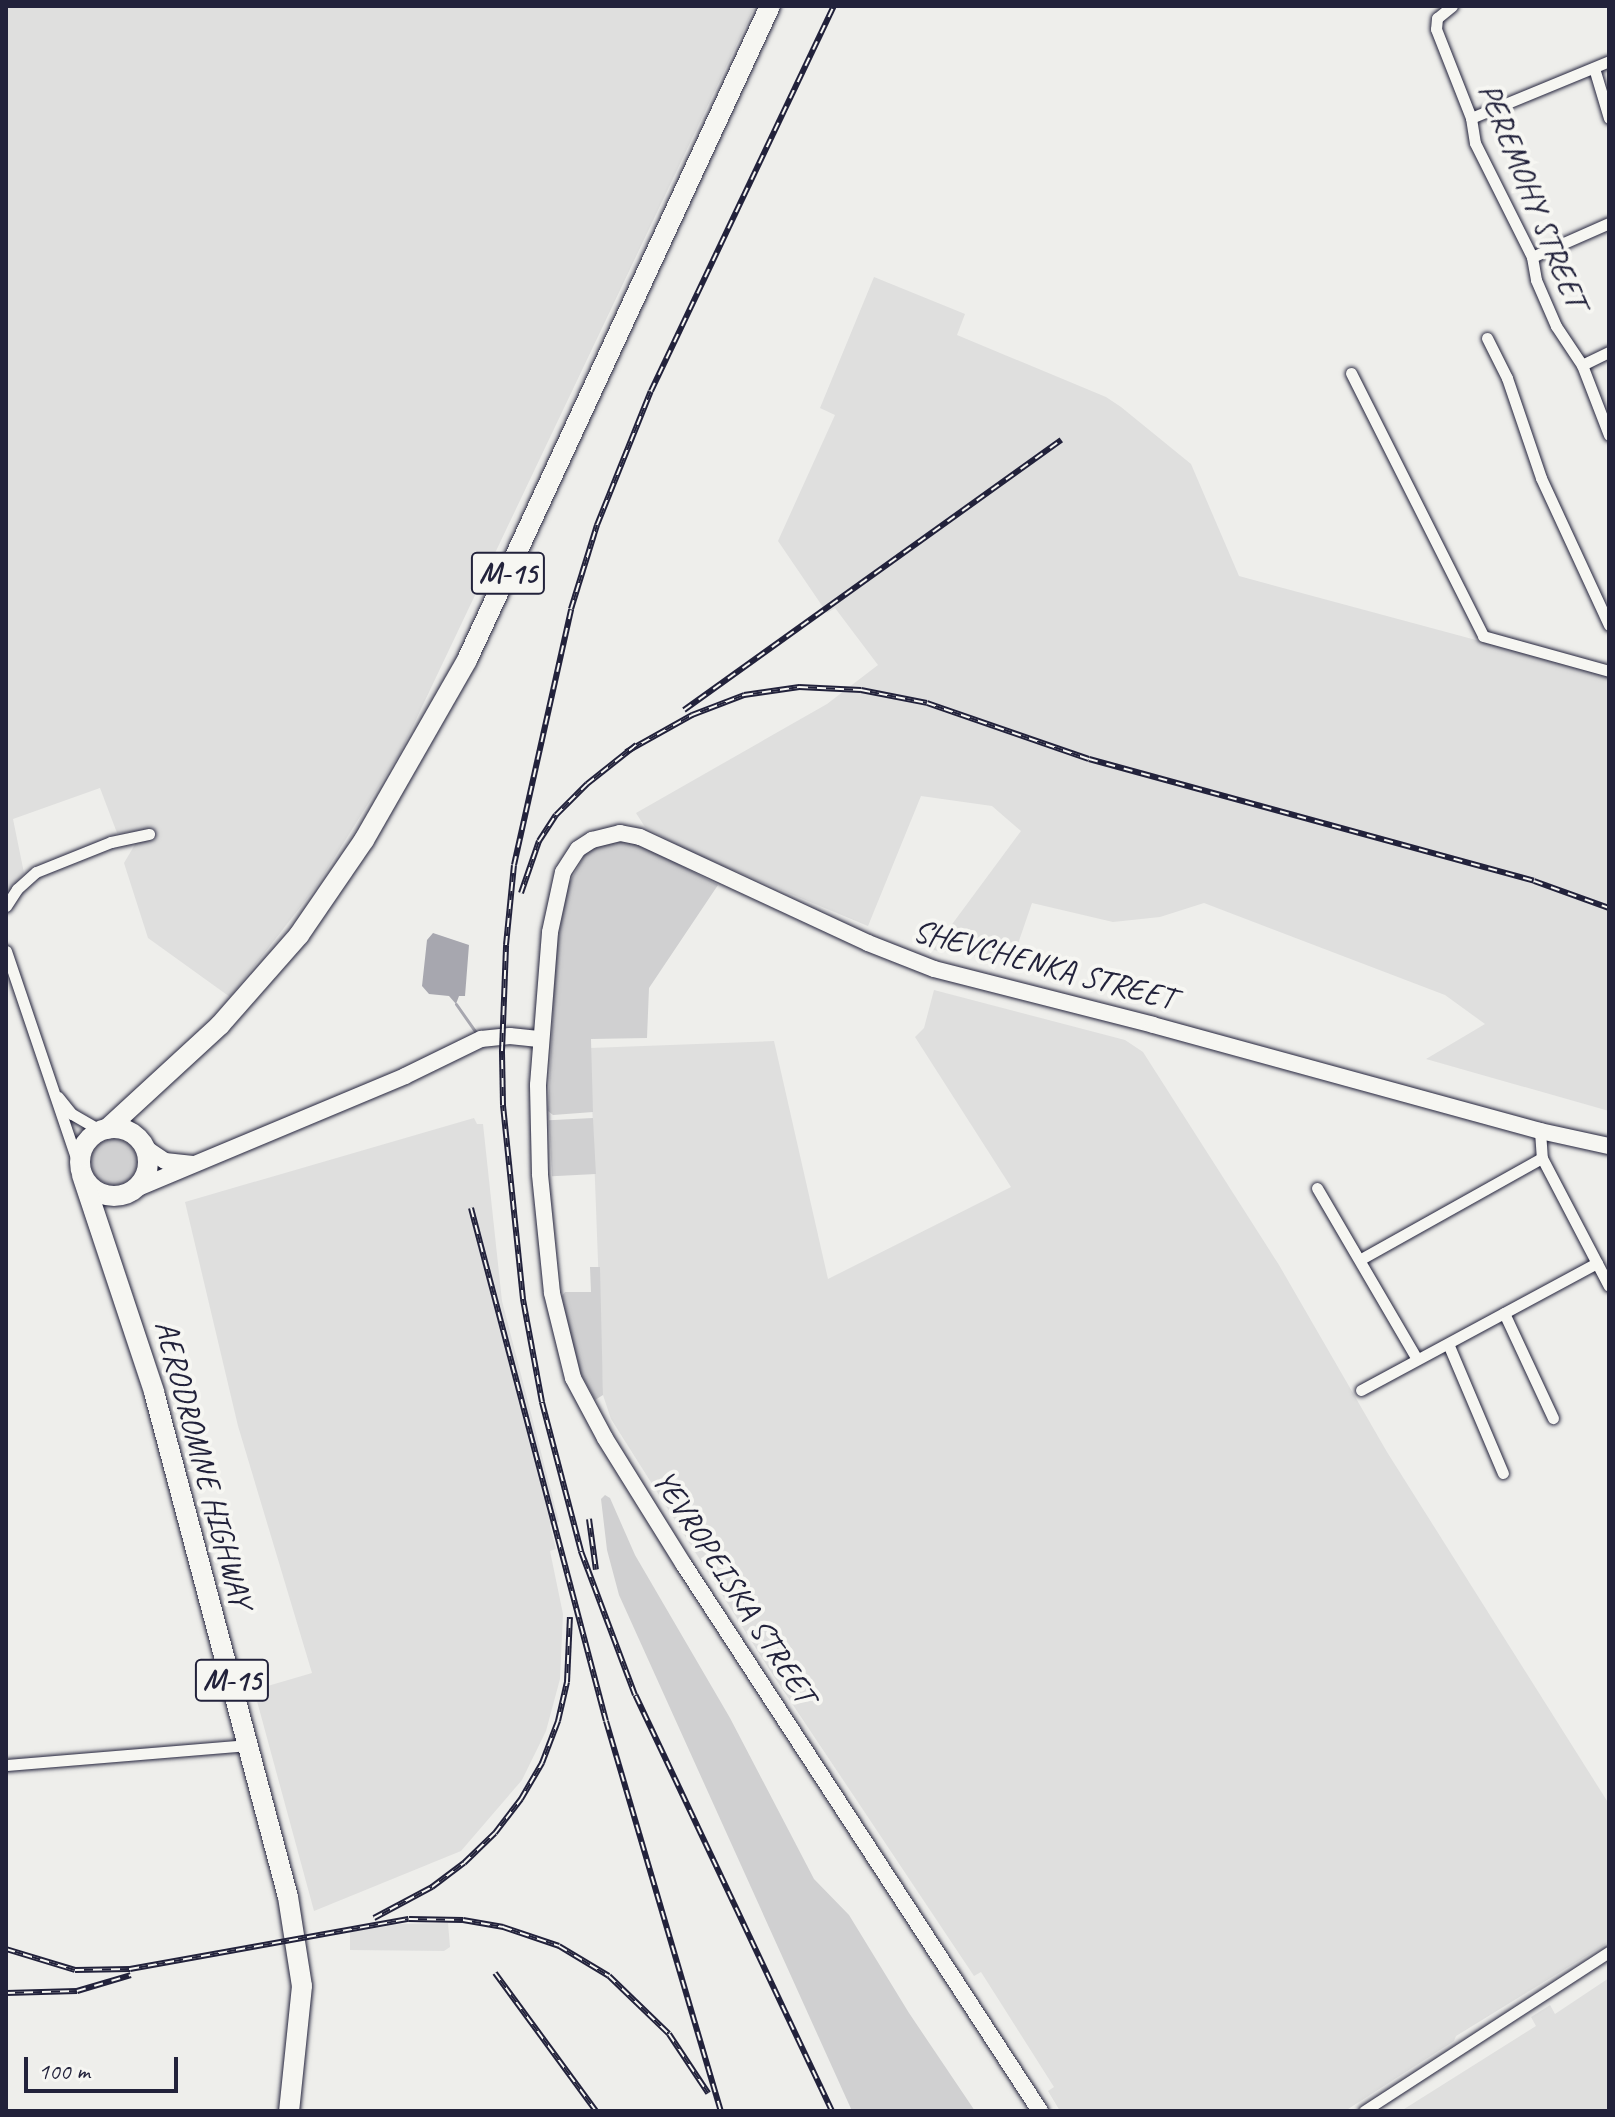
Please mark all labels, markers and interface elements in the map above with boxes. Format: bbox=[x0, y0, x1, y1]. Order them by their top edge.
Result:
street label: PEREMOHY STREET bbox=[1469, 78, 1595, 314]
road number: М-15 bbox=[470, 547, 546, 599]
street label: SHEVCHENKA STREET bbox=[909, 912, 1179, 1018]
street label: AERODROMNE HIGHWAY bbox=[146, 1314, 260, 1614]
street label: YEVROPEISKA STREET bbox=[644, 1462, 824, 1712]
road number: М-15 bbox=[194, 1654, 270, 1706]
scale bar bbox=[28, 2041, 182, 2091]
text: 100 m bbox=[38, 2056, 90, 2086]

